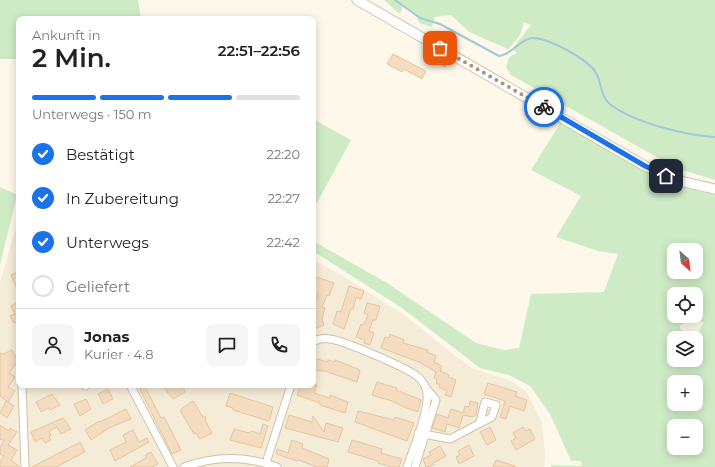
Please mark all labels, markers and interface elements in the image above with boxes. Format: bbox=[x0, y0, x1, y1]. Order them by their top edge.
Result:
text: Ankunft in bbox=[32, 27, 101, 43]
pin bbox=[423, 31, 457, 65]
icon: bag bbox=[429, 37, 451, 59]
text: 22:51–22:56 bbox=[218, 41, 300, 60]
text: 2 Min. bbox=[32, 42, 111, 74]
courier bbox=[524, 87, 564, 127]
icon: bike bbox=[533, 96, 555, 118]
text: Unterwegs · 150 m bbox=[32, 106, 152, 122]
icon: check bbox=[32, 143, 54, 165]
text: Bestätigt bbox=[66, 145, 135, 164]
text: 22:20 bbox=[267, 146, 300, 162]
pin bbox=[649, 159, 683, 193]
icon: home bbox=[655, 165, 677, 187]
icon: check bbox=[32, 187, 54, 209]
text: In Zubereitung bbox=[66, 189, 179, 208]
text: 22:27 bbox=[267, 190, 300, 206]
icon: check bbox=[32, 231, 54, 253]
text: Unterwegs bbox=[66, 233, 149, 252]
text: 22:42 bbox=[267, 234, 300, 250]
north arrow bbox=[667, 243, 703, 279]
map controls bbox=[667, 243, 703, 455]
text: Geliefert bbox=[66, 277, 130, 296]
button: locate bbox=[667, 287, 703, 323]
button: person bbox=[32, 324, 74, 366]
button: chat bbox=[206, 324, 248, 366]
button: phone bbox=[258, 324, 300, 366]
text: Jonas bbox=[84, 327, 130, 346]
button: layers bbox=[667, 331, 703, 367]
text: Kurier · 4.8 bbox=[84, 346, 154, 362]
button: + bbox=[667, 375, 703, 411]
button: − bbox=[667, 419, 703, 455]

